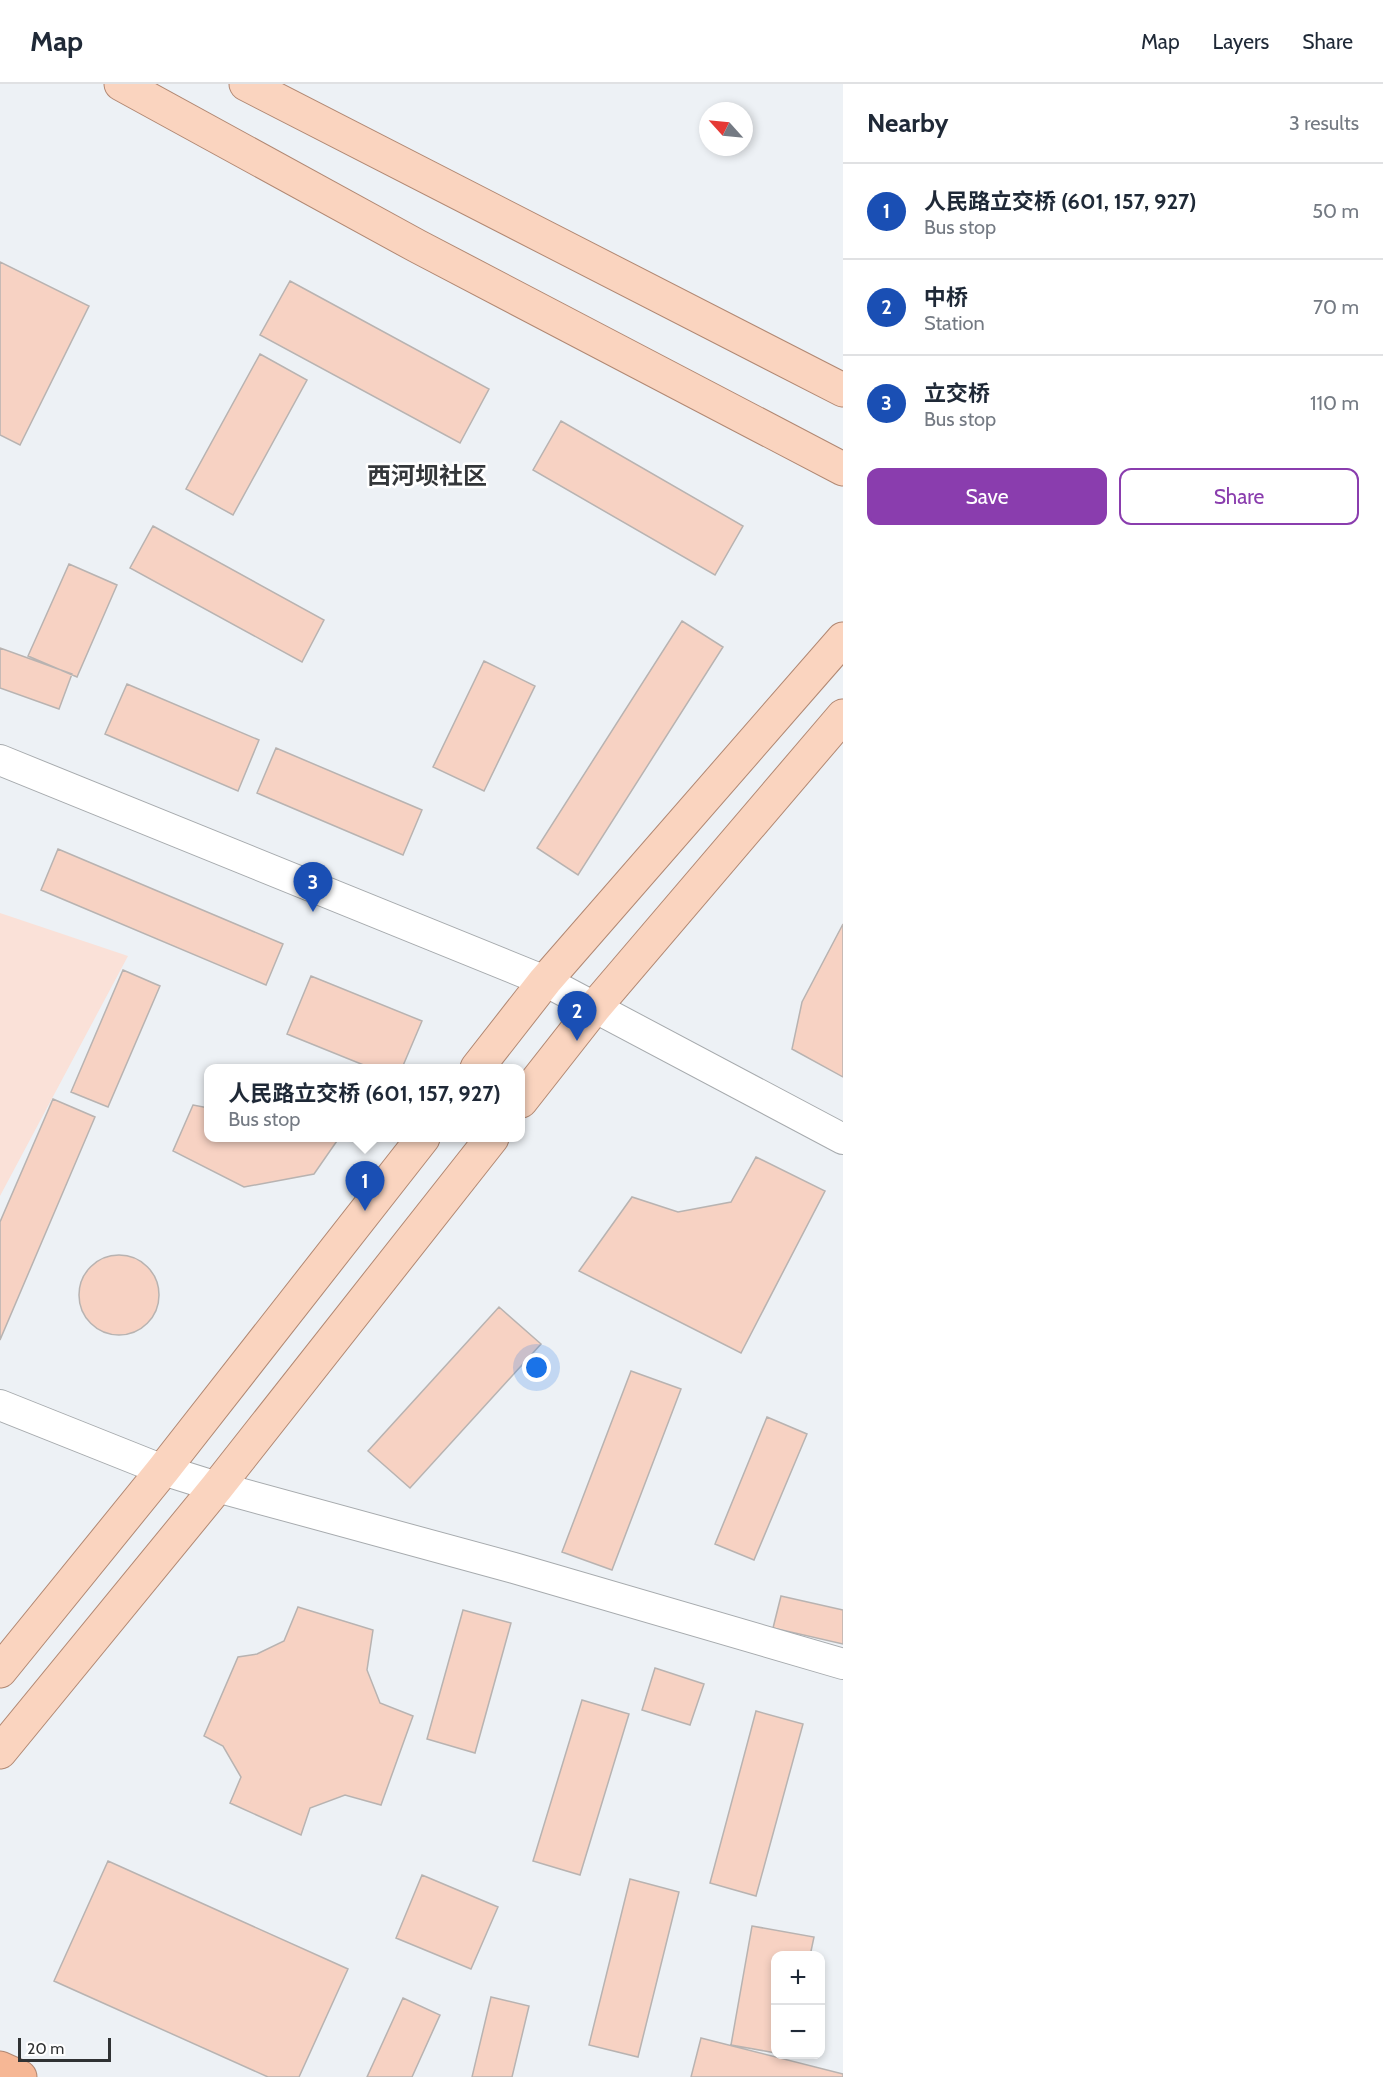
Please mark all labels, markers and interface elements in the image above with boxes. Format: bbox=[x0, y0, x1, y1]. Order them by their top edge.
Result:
text: Map bbox=[30, 24, 83, 58]
text: Map bbox=[1141, 29, 1180, 54]
text: Layers bbox=[1213, 29, 1269, 54]
text: Share bbox=[1302, 29, 1353, 54]
north arrow bbox=[699, 102, 753, 156]
text: Nearby bbox=[867, 107, 948, 139]
text: 3 results bbox=[1289, 111, 1359, 135]
text: 人民路立交桥 (601, 157, 927) bbox=[924, 188, 1197, 215]
text: 1 bbox=[883, 199, 890, 223]
text: 50 m bbox=[1312, 199, 1359, 223]
text: Bus stop bbox=[924, 215, 996, 239]
text: 中桥 bbox=[924, 284, 968, 311]
text: 2 bbox=[881, 295, 892, 319]
text: 70 m bbox=[1313, 295, 1359, 319]
text: Station bbox=[924, 311, 985, 335]
text: 立交桥 bbox=[924, 380, 990, 407]
text: 3 bbox=[881, 391, 892, 415]
text: 110 m bbox=[1310, 391, 1359, 415]
text: Bus stop bbox=[924, 407, 996, 431]
district label: 西河坝社区 bbox=[367, 461, 487, 490]
button: Save bbox=[867, 468, 1107, 525]
button: Share bbox=[1119, 468, 1359, 525]
pin: 3 bbox=[294, 862, 332, 912]
pin: 2 bbox=[558, 992, 596, 1041]
popup bbox=[204, 1064, 525, 1142]
text: 人民路立交桥 (601, 157, 927) bbox=[228, 1080, 501, 1107]
text: Bus stop bbox=[228, 1107, 300, 1131]
pin: 1 bbox=[346, 1162, 385, 1211]
your location bbox=[522, 1353, 551, 1382]
map controls bbox=[771, 1951, 825, 2059]
button: + bbox=[771, 1951, 825, 2005]
button: − bbox=[771, 2005, 825, 2059]
scale bar bbox=[18, 2035, 111, 2062]
text: 20 m bbox=[27, 2039, 64, 2058]

